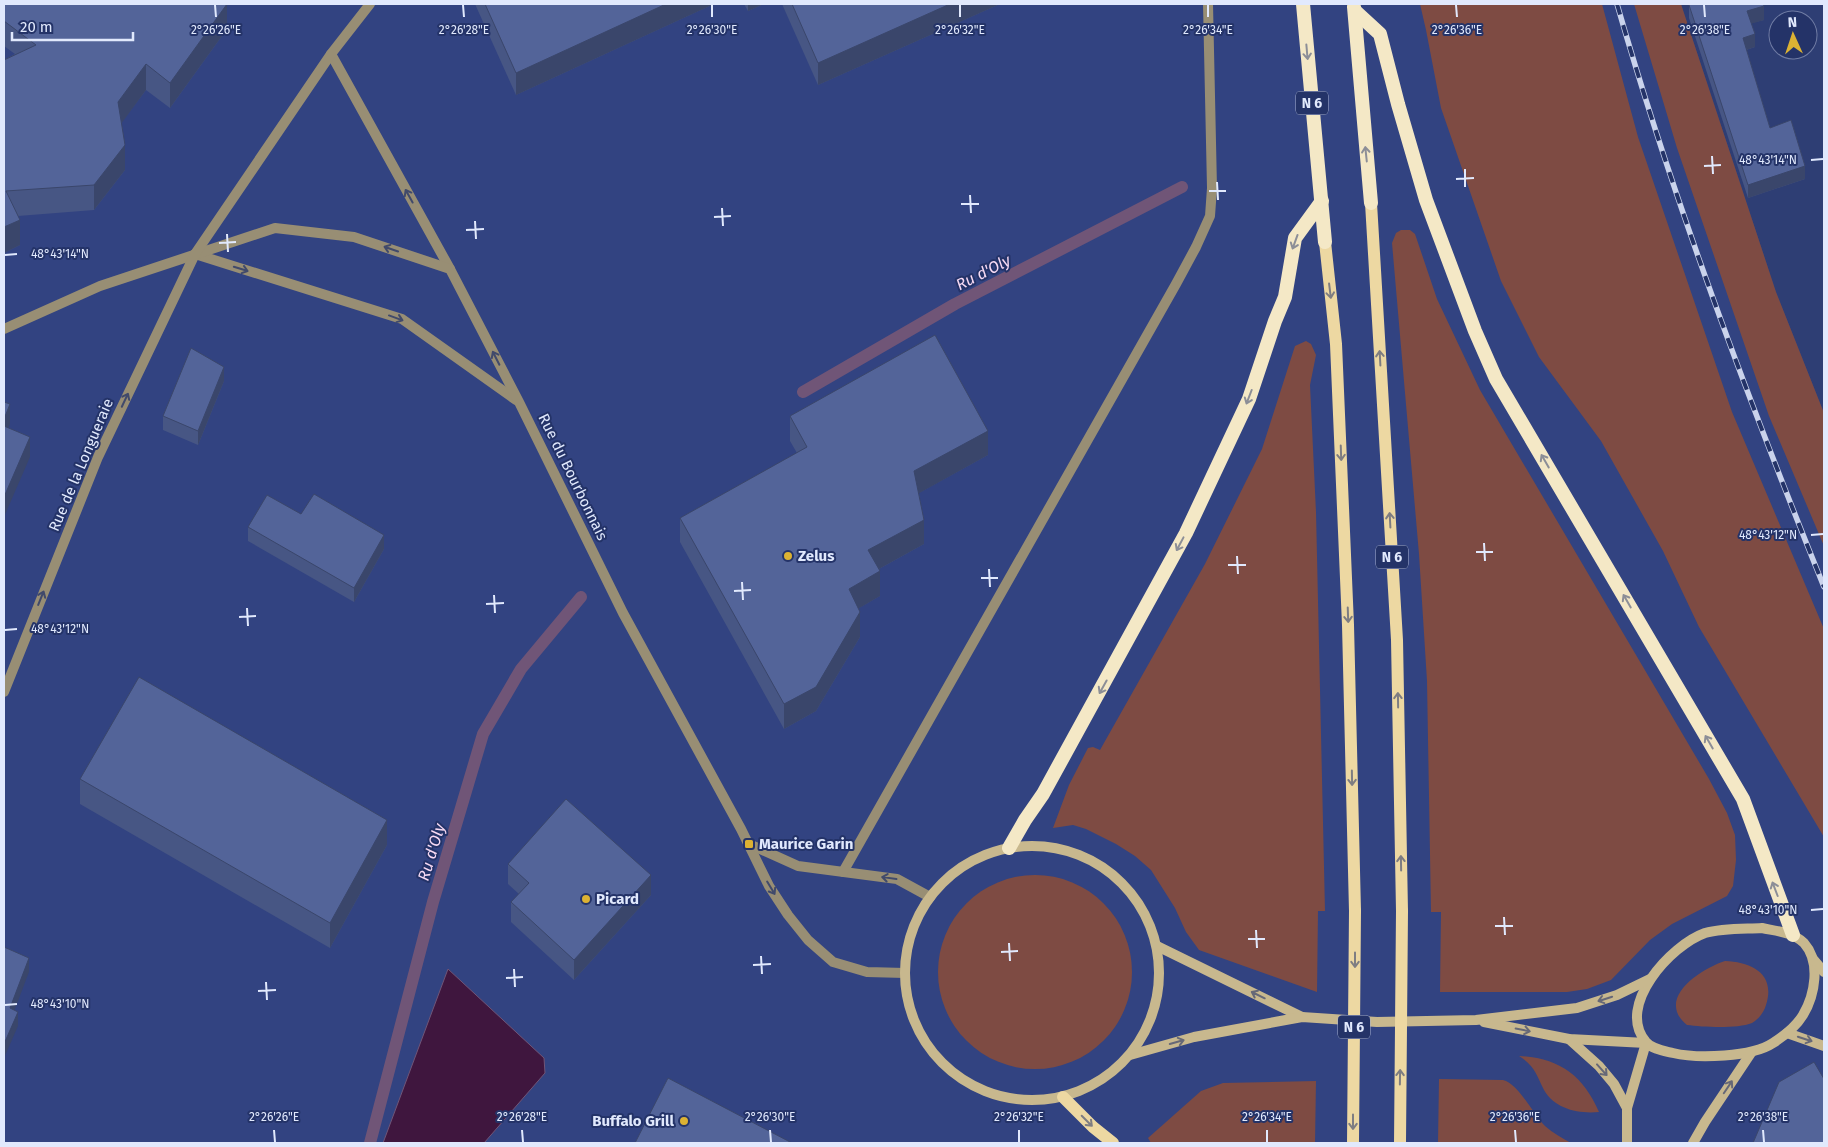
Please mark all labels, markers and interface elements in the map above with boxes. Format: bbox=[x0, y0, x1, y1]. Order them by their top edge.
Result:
scale bar bbox=[12, 10, 134, 42]
north arrow bbox=[1768, 10, 1818, 60]
text: N bbox=[1787, 14, 1797, 31]
text: 20 m bbox=[20, 18, 53, 36]
text: 2°26'26"E bbox=[191, 23, 241, 37]
text: 2°26'28"E bbox=[439, 23, 489, 37]
text: 2°26'30"E bbox=[687, 23, 737, 37]
text: 2°26'32"E bbox=[935, 23, 985, 37]
text: 2°26'34"E bbox=[1183, 23, 1233, 37]
text: 2°26'36"E bbox=[1432, 23, 1482, 37]
text: 2°26'38"E bbox=[1680, 23, 1730, 37]
one-way arrow bbox=[1303, 44, 1312, 60]
road number: N 6 bbox=[1296, 92, 1328, 115]
one-way arrow bbox=[1361, 147, 1371, 163]
text: 48°43'14"N bbox=[1739, 153, 1797, 167]
one-way arrow bbox=[404, 188, 414, 203]
one-way arrow bbox=[1290, 234, 1299, 249]
one-way arrow bbox=[384, 244, 400, 253]
text: 48°43'14"N bbox=[31, 247, 89, 261]
water label: Ru d'Oly bbox=[953, 250, 1015, 294]
one-way arrow bbox=[233, 265, 248, 274]
one-way arrow bbox=[1325, 283, 1335, 299]
one-way arrow bbox=[388, 314, 403, 323]
one-way arrow bbox=[1375, 350, 1384, 366]
one-way arrow bbox=[491, 351, 500, 366]
one-way arrow bbox=[1244, 388, 1253, 404]
one-way arrow bbox=[120, 393, 130, 408]
street label: Rue de la Longueraie bbox=[45, 396, 117, 534]
street label: Rue du Bourbonnais bbox=[535, 411, 611, 543]
one-way arrow bbox=[1336, 444, 1346, 461]
one-way arrow bbox=[1539, 455, 1549, 469]
one-way arrow bbox=[1385, 513, 1394, 529]
text: 48°43'12"N bbox=[1739, 528, 1797, 542]
one-way arrow bbox=[1175, 536, 1185, 551]
road number: N 6 bbox=[1376, 546, 1408, 568]
place label: Zelus bbox=[798, 547, 834, 565]
marker: Zelus bbox=[782, 550, 794, 562]
one-way arrow bbox=[37, 591, 47, 606]
one-way arrow bbox=[1622, 594, 1632, 609]
one-way arrow bbox=[1343, 607, 1352, 623]
text: 48°43'12"N bbox=[31, 622, 89, 636]
one-way arrow bbox=[1098, 679, 1108, 694]
one-way arrow bbox=[1393, 692, 1403, 708]
one-way arrow bbox=[1704, 735, 1714, 749]
one-way arrow bbox=[1347, 770, 1357, 786]
water label: Ru d'Oly bbox=[414, 820, 450, 883]
place label: Maurice Garin bbox=[759, 835, 853, 853]
marker: Maurice Garin bbox=[743, 838, 755, 850]
one-way arrow bbox=[1396, 855, 1406, 871]
one-way arrow bbox=[881, 873, 897, 883]
one-way arrow bbox=[765, 881, 776, 895]
one-way arrow bbox=[1770, 882, 1779, 897]
place label: Picard bbox=[596, 890, 639, 908]
marker: Picard bbox=[580, 893, 592, 905]
text: 48°43'10"N bbox=[1739, 903, 1797, 917]
one-way arrow bbox=[1350, 952, 1360, 968]
one-way arrow bbox=[1251, 990, 1266, 999]
one-way arrow bbox=[1597, 994, 1613, 1004]
text: 48°43'10"N bbox=[31, 997, 89, 1011]
road number: N 6 bbox=[1338, 1016, 1370, 1038]
one-way arrow bbox=[1515, 1026, 1531, 1035]
one-way arrow bbox=[1797, 1035, 1813, 1045]
one-way arrow bbox=[1168, 1037, 1184, 1046]
one-way arrow bbox=[1597, 1064, 1608, 1077]
one-way arrow bbox=[1395, 1069, 1405, 1086]
one-way arrow bbox=[1723, 1081, 1733, 1095]
text: 2°26'26"E bbox=[249, 1110, 299, 1124]
text: 2°26'28"E bbox=[497, 1110, 547, 1124]
text: 2°26'30"E bbox=[745, 1110, 795, 1124]
text: 2°26'32"E bbox=[994, 1110, 1044, 1124]
text: 2°26'34"E bbox=[1242, 1110, 1292, 1124]
text: 2°26'36"E bbox=[1490, 1110, 1540, 1124]
text: 2°26'38"E bbox=[1738, 1110, 1788, 1124]
place label: Buffalo Grill bbox=[592, 1112, 675, 1130]
one-way arrow bbox=[1348, 1114, 1358, 1130]
marker: Buffalo Grill bbox=[678, 1115, 690, 1127]
one-way arrow bbox=[1081, 1115, 1093, 1127]

